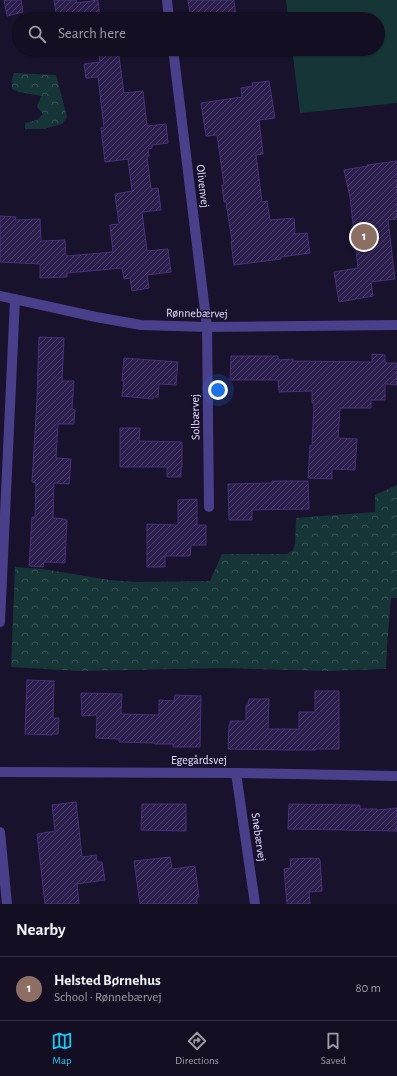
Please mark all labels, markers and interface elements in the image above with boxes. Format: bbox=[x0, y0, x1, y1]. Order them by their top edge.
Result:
search box bbox=[12, 12, 385, 56]
icon: search bbox=[26, 23, 48, 45]
text: Search here bbox=[58, 26, 126, 41]
street label: Olivenvej bbox=[193, 164, 212, 208]
pin: 1 bbox=[351, 222, 377, 252]
street label: Rønnebærvej bbox=[166, 306, 228, 321]
your location bbox=[208, 380, 228, 400]
street label: Solbærvej bbox=[189, 394, 202, 440]
street label: Egegårdsvej bbox=[171, 754, 227, 767]
street label: Snebærvej bbox=[249, 812, 268, 862]
text: Nearby bbox=[16, 921, 66, 938]
text: Helsted Børnehus bbox=[54, 973, 161, 988]
text: 1 bbox=[27, 982, 31, 995]
text: 80 m bbox=[355, 982, 381, 995]
text: School · Rønnebærvej bbox=[54, 991, 162, 1004]
tab: Map bbox=[51, 1030, 73, 1067]
tab: Directions bbox=[175, 1030, 219, 1067]
tab: Saved bbox=[321, 1030, 346, 1067]

